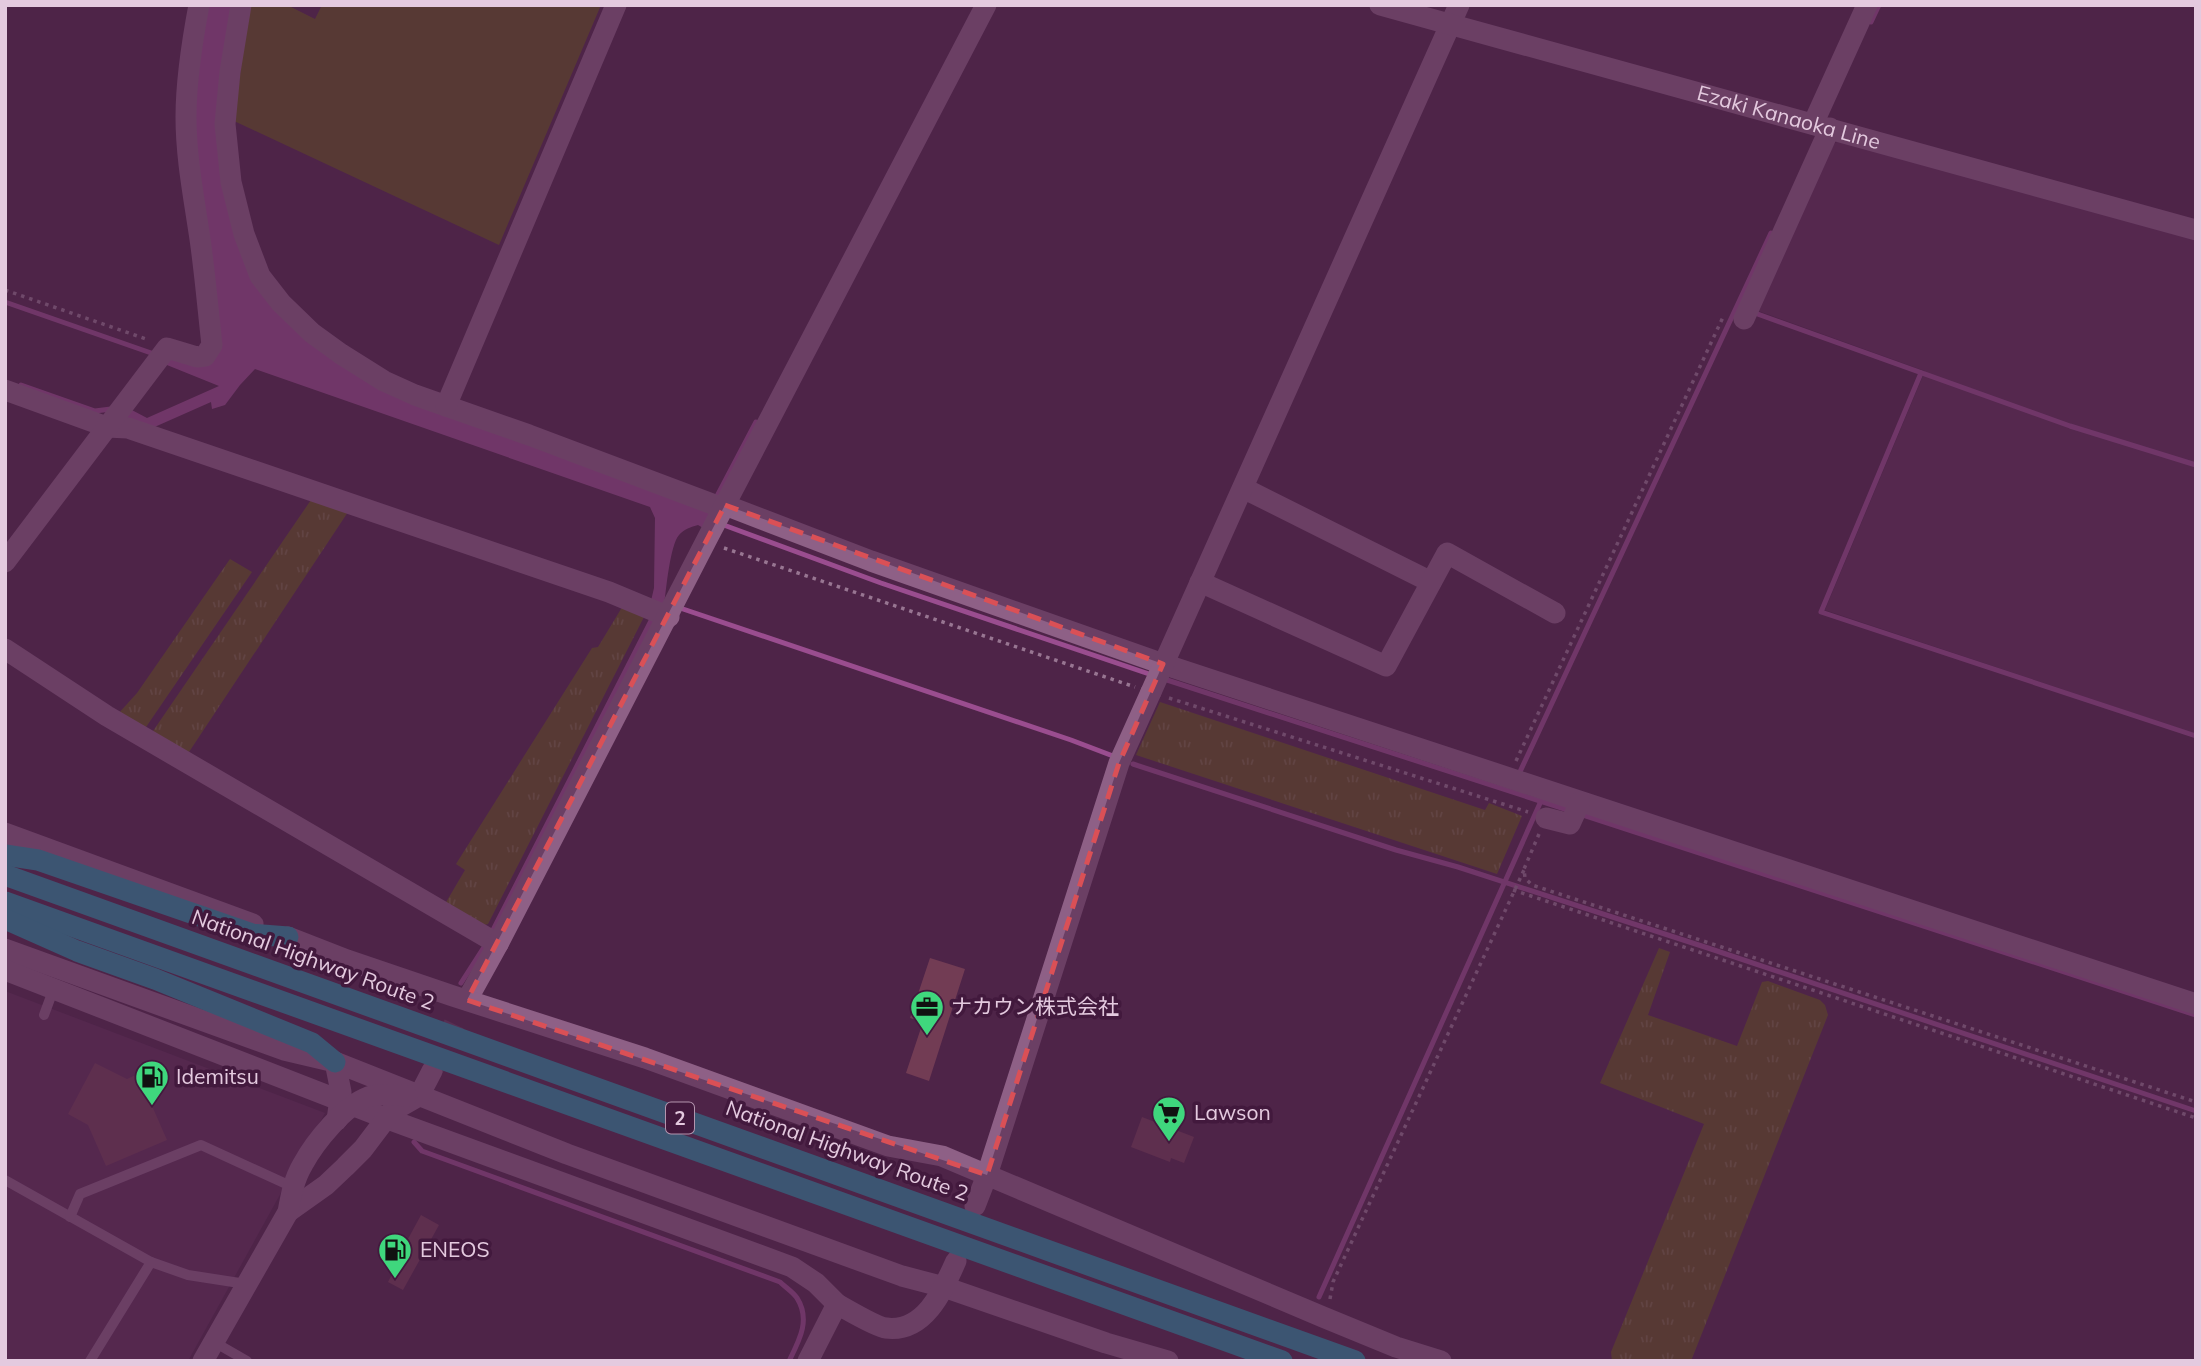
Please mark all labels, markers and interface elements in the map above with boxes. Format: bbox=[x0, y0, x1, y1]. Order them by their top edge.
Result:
street label: Ezaki Kanaoka Line bbox=[1694, 79, 1884, 154]
street label: National Highway Route 2 bbox=[188, 903, 438, 1015]
office icon: ナカウン株式会社 bbox=[908, 988, 946, 1037]
place label: ナカウン株式会社 bbox=[951, 993, 1119, 1019]
fuel station icon: Idemitsu bbox=[133, 1058, 171, 1107]
place label: Idemitsu bbox=[176, 1063, 259, 1089]
street label: National Highway Route 2 bbox=[722, 1094, 972, 1206]
supermarket icon: Lawson bbox=[1150, 1094, 1188, 1143]
place label: Lawson bbox=[1194, 1099, 1271, 1125]
road number: 2 bbox=[666, 1102, 694, 1134]
fuel station icon: ENEOS bbox=[376, 1231, 414, 1280]
place label: ENEOS bbox=[420, 1236, 490, 1262]

